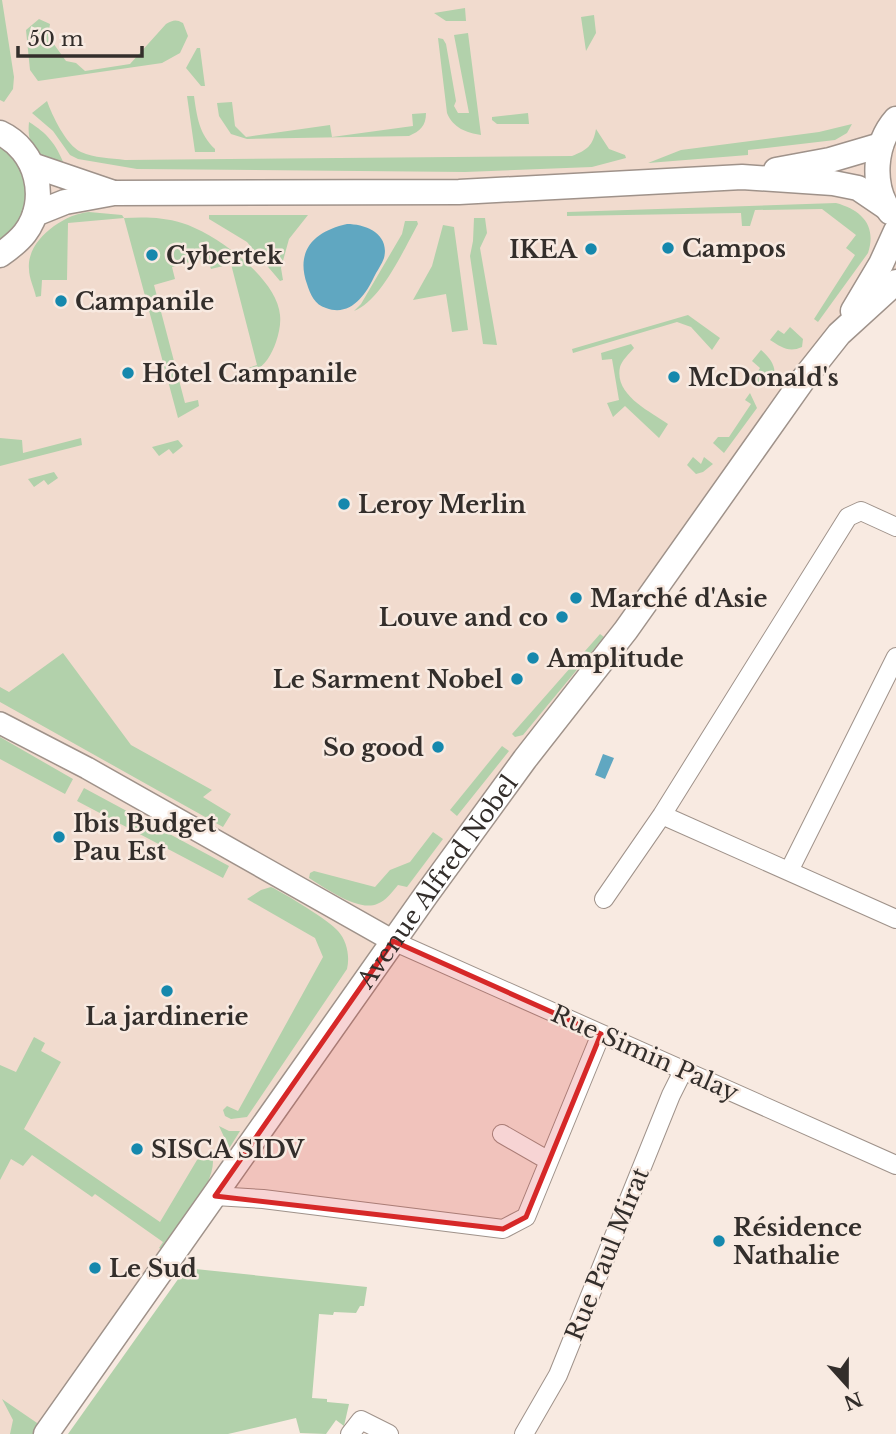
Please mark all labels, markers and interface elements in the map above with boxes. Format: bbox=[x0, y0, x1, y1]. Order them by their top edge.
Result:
scale bar bbox=[18, 14, 142, 58]
text: 50 m bbox=[28, 26, 84, 52]
place label: Campos bbox=[682, 234, 786, 263]
place label: IKEA bbox=[509, 235, 579, 264]
marker: Campos bbox=[660, 240, 676, 256]
place label: Cybertek bbox=[166, 241, 284, 270]
marker: IKEA bbox=[583, 241, 599, 257]
marker: Cybertek bbox=[144, 247, 160, 263]
place label: Campanile bbox=[75, 287, 214, 316]
marker: Campanile bbox=[53, 293, 69, 309]
place label: Hôtel Campanile bbox=[142, 359, 357, 388]
place label: McDonald's bbox=[688, 363, 839, 392]
marker: Hôtel Campanile bbox=[120, 365, 136, 381]
marker: McDonald's bbox=[666, 369, 682, 385]
place label: Leroy Merlin bbox=[358, 490, 527, 519]
marker: Leroy Merlin bbox=[336, 496, 352, 512]
place label: Marché d'Asie bbox=[590, 584, 767, 613]
marker: Marché d'Asie bbox=[568, 590, 584, 606]
place label: Louve and co bbox=[379, 603, 548, 632]
marker: Louve and co bbox=[554, 609, 570, 625]
place label: Amplitude bbox=[546, 644, 684, 673]
marker: Amplitude bbox=[525, 650, 541, 666]
place label: Le Sarment Nobel bbox=[273, 665, 503, 694]
marker: Le Sarment Nobel bbox=[509, 671, 525, 687]
place label: So good bbox=[323, 733, 424, 762]
marker: So good bbox=[430, 739, 446, 755]
street label: Avenue Alfred Nobel bbox=[350, 769, 523, 994]
place label: Ibis Budget Pau Est bbox=[73, 809, 217, 866]
marker: Ibis Budget Pau Est bbox=[51, 829, 67, 845]
marker: La jardinerie bbox=[159, 983, 175, 999]
street label: Rue Simin Palay bbox=[547, 999, 744, 1108]
place label: La jardinerie bbox=[85, 1002, 249, 1031]
place label: SISCA SIDV bbox=[151, 1135, 305, 1164]
marker: SISCA SIDV bbox=[129, 1141, 145, 1157]
street label: Rue Paul Mirat bbox=[559, 1163, 655, 1345]
place label: Résidence Nathalie bbox=[733, 1213, 862, 1270]
marker: Résidence Nathalie bbox=[711, 1233, 727, 1249]
place label: Le Sud bbox=[109, 1254, 197, 1283]
marker: Le Sud bbox=[87, 1260, 103, 1276]
north arrow bbox=[812, 1350, 882, 1420]
text: N bbox=[840, 1386, 865, 1414]

